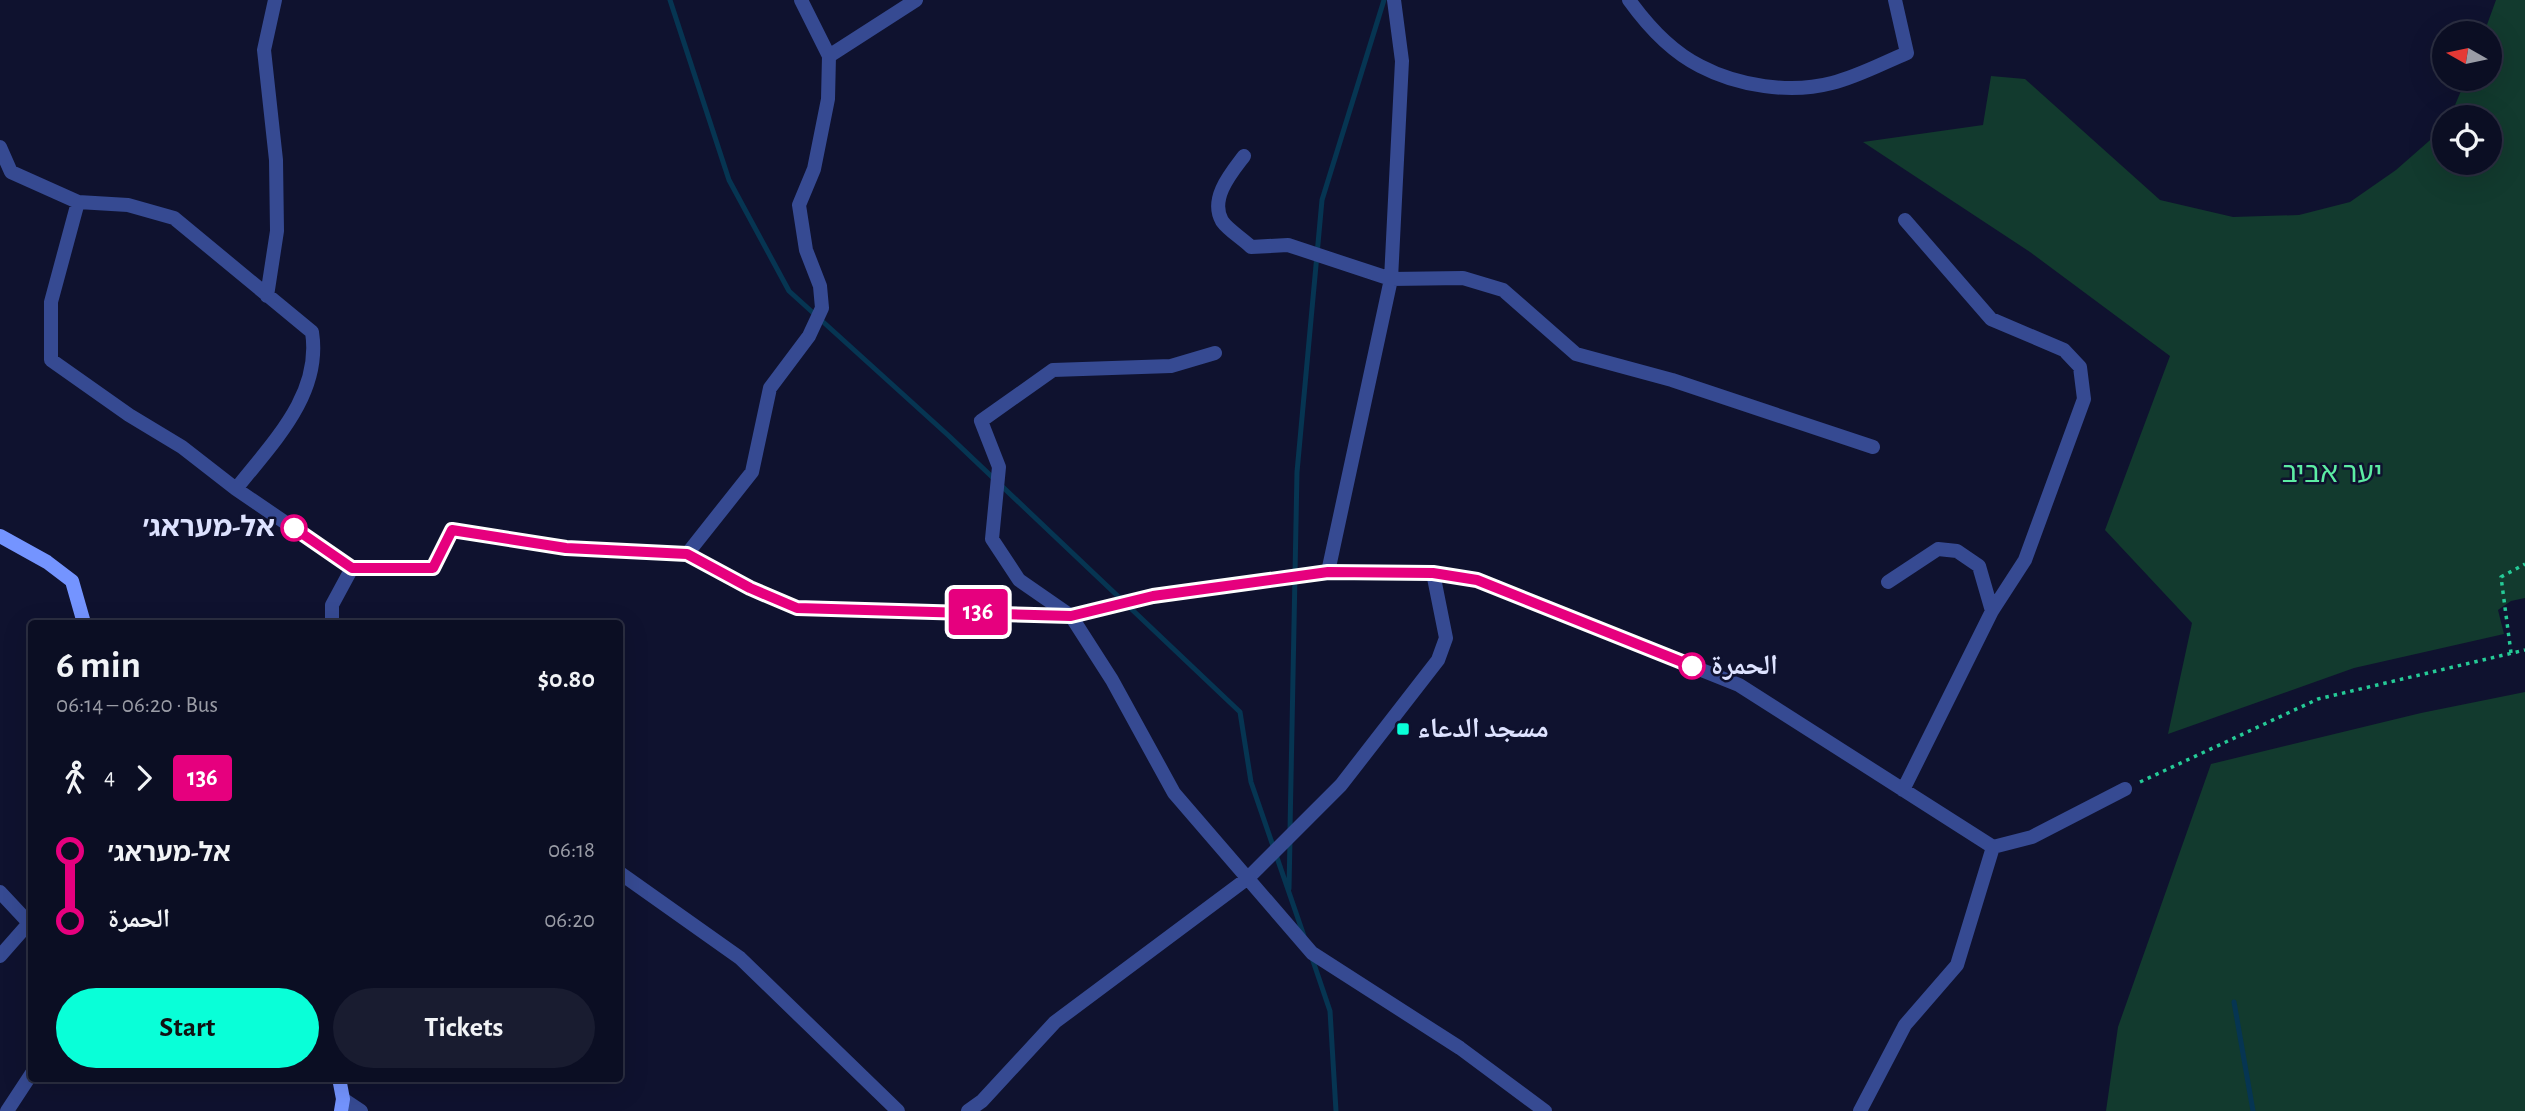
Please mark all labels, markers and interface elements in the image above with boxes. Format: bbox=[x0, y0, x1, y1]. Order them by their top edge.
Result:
north arrow bbox=[2432, 21, 2502, 91]
map controls bbox=[2432, 21, 2502, 175]
button: locate bbox=[2432, 105, 2502, 175]
park label: יער אביב bbox=[2282, 460, 2382, 488]
place label: אל-מעראג׳ bbox=[143, 514, 275, 542]
marker: אל-מעראג׳ bbox=[281, 515, 307, 541]
line badge: 136 bbox=[938, 589, 1018, 635]
text: 136 bbox=[963, 600, 993, 624]
text: 6 min bbox=[56, 647, 141, 685]
place label: الحمرة bbox=[1711, 652, 1778, 680]
marker: الحمرة bbox=[1679, 653, 1705, 679]
text: $0.80 bbox=[537, 666, 595, 692]
text: 06:14 – 06:20 · Bus bbox=[56, 694, 218, 717]
place label: مسجد الدعاء bbox=[1417, 715, 1549, 743]
marker: مسجد الدعاء bbox=[1395, 721, 1411, 737]
icon: walk bbox=[56, 759, 94, 797]
icon: forward bbox=[125, 759, 163, 797]
text: 4 bbox=[104, 766, 115, 789]
text: 136 bbox=[187, 766, 218, 790]
text: 06:18 bbox=[548, 839, 595, 862]
text: אל-מעראג׳ bbox=[108, 840, 231, 866]
text: الحمرة bbox=[108, 906, 170, 932]
text: 06:20 bbox=[544, 909, 595, 932]
button: Start bbox=[56, 988, 319, 1068]
button: Tickets bbox=[333, 988, 595, 1068]

